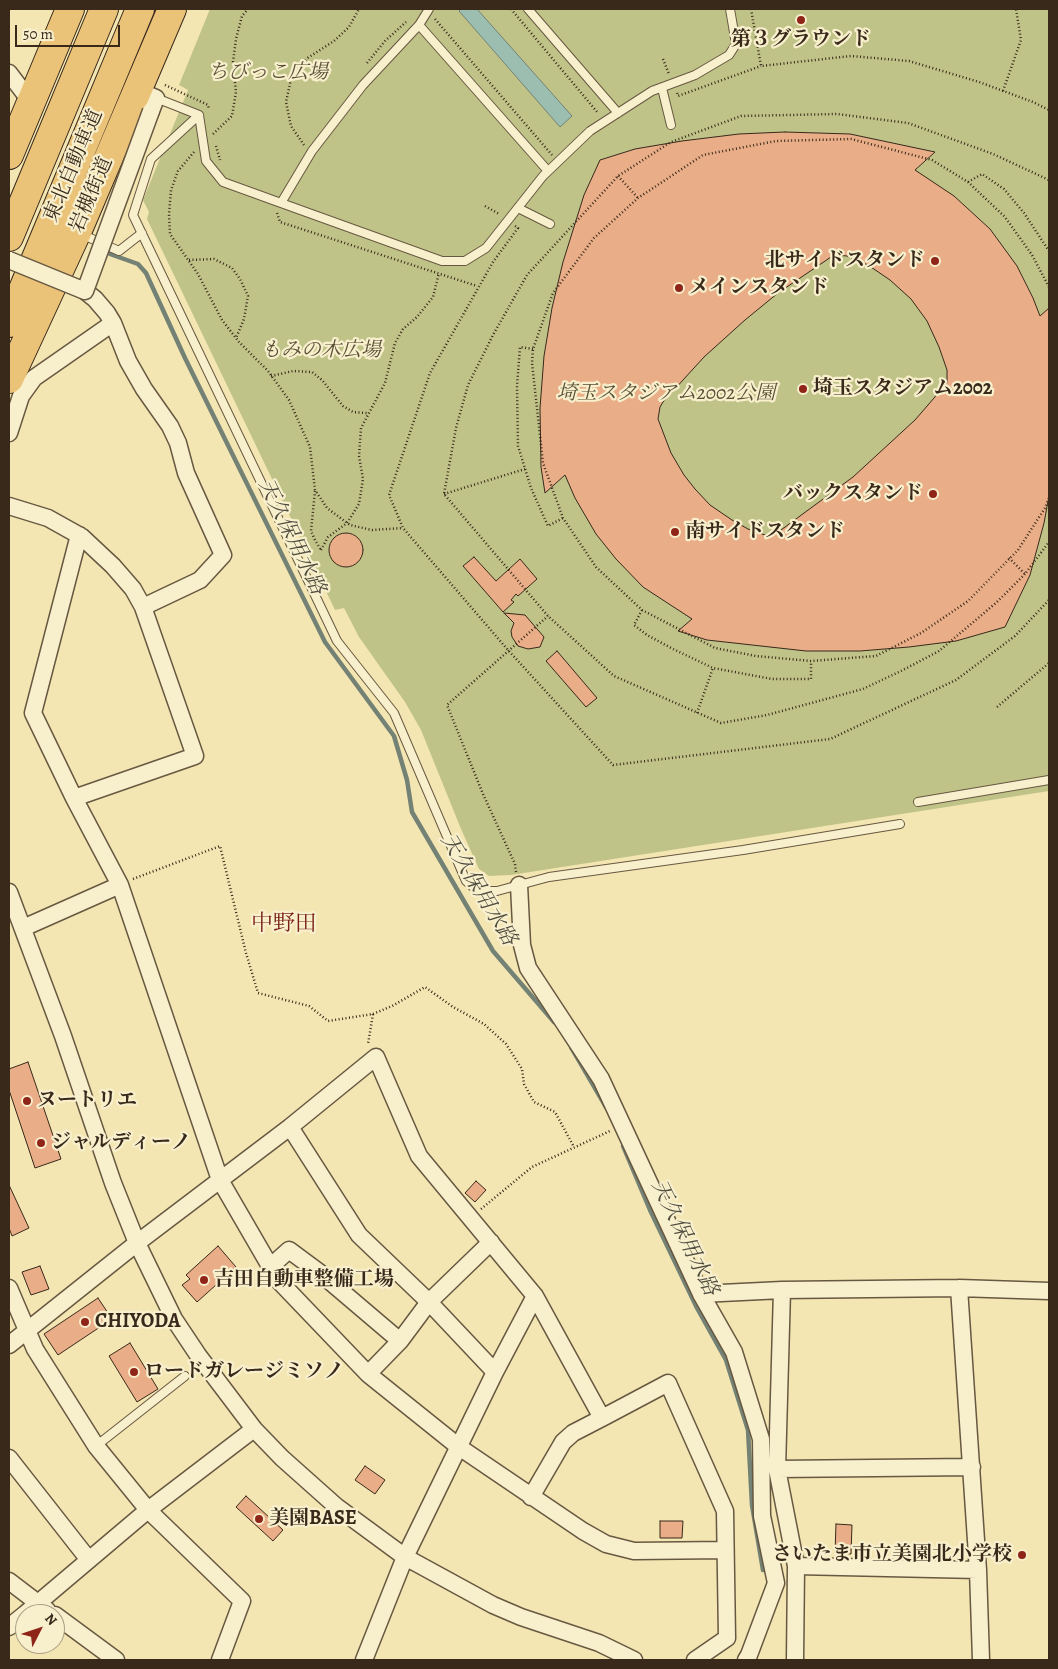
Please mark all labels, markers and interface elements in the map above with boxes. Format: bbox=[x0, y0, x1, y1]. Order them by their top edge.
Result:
marker: 第３グラウンド bbox=[795, 14, 807, 26]
scale bar bbox=[18, 15, 122, 47]
text: 50 m bbox=[23, 24, 53, 44]
place label: 第３グラウンド bbox=[731, 28, 871, 52]
park label: ちびっこ広場 bbox=[208, 61, 328, 85]
street label: 東北自動車道 bbox=[40, 106, 108, 226]
street label: 岩槻街道 bbox=[65, 153, 119, 237]
place label: 北サイドスタンド bbox=[765, 249, 925, 273]
marker: 北サイドスタンド bbox=[929, 255, 941, 267]
place label: メインスタンド bbox=[689, 276, 829, 300]
marker: メインスタンド bbox=[673, 282, 685, 294]
park label: もみの木広場 bbox=[261, 339, 381, 363]
place label: 埼玉スタジアム2002 bbox=[813, 377, 992, 401]
park label: 埼玉スタジアム2002公園 bbox=[557, 382, 775, 406]
marker: 埼玉スタジアム2002 bbox=[797, 383, 809, 395]
water label: 天久保用水路 bbox=[252, 475, 330, 599]
place label: バックスタンド bbox=[783, 482, 923, 506]
marker: バックスタンド bbox=[927, 488, 939, 500]
place label: 南サイドスタンド bbox=[685, 520, 845, 544]
marker: 南サイドスタンド bbox=[669, 526, 681, 538]
water label: 天久保用水路 bbox=[435, 830, 521, 950]
district label: 中野田 bbox=[251, 912, 317, 938]
place label: ヌートリエ bbox=[37, 1089, 137, 1113]
marker: ヌートリエ bbox=[21, 1095, 33, 1107]
place label: ジャルディーノ bbox=[51, 1131, 191, 1155]
marker: ジャルディーノ bbox=[35, 1137, 47, 1149]
water label: 天久保用水路 bbox=[645, 1176, 723, 1300]
place label: 吉田自動車整備工場 bbox=[214, 1268, 394, 1292]
marker: 吉田自動車整備工場 bbox=[198, 1274, 210, 1286]
place label: CHIYODA bbox=[95, 1310, 180, 1334]
marker: CHIYODA bbox=[79, 1316, 91, 1328]
place label: ロードガレージミソノ bbox=[144, 1360, 344, 1384]
marker: ロードガレージミソノ bbox=[128, 1366, 140, 1378]
place label: 美園BASE bbox=[269, 1507, 357, 1531]
marker: 美園BASE bbox=[253, 1513, 265, 1525]
place label: さいたま市立美園北小学校 bbox=[772, 1543, 1012, 1567]
marker: さいたま市立美園北小学校 bbox=[1016, 1549, 1028, 1561]
north arrow bbox=[15, 1604, 65, 1654]
text: N bbox=[40, 1609, 61, 1630]

